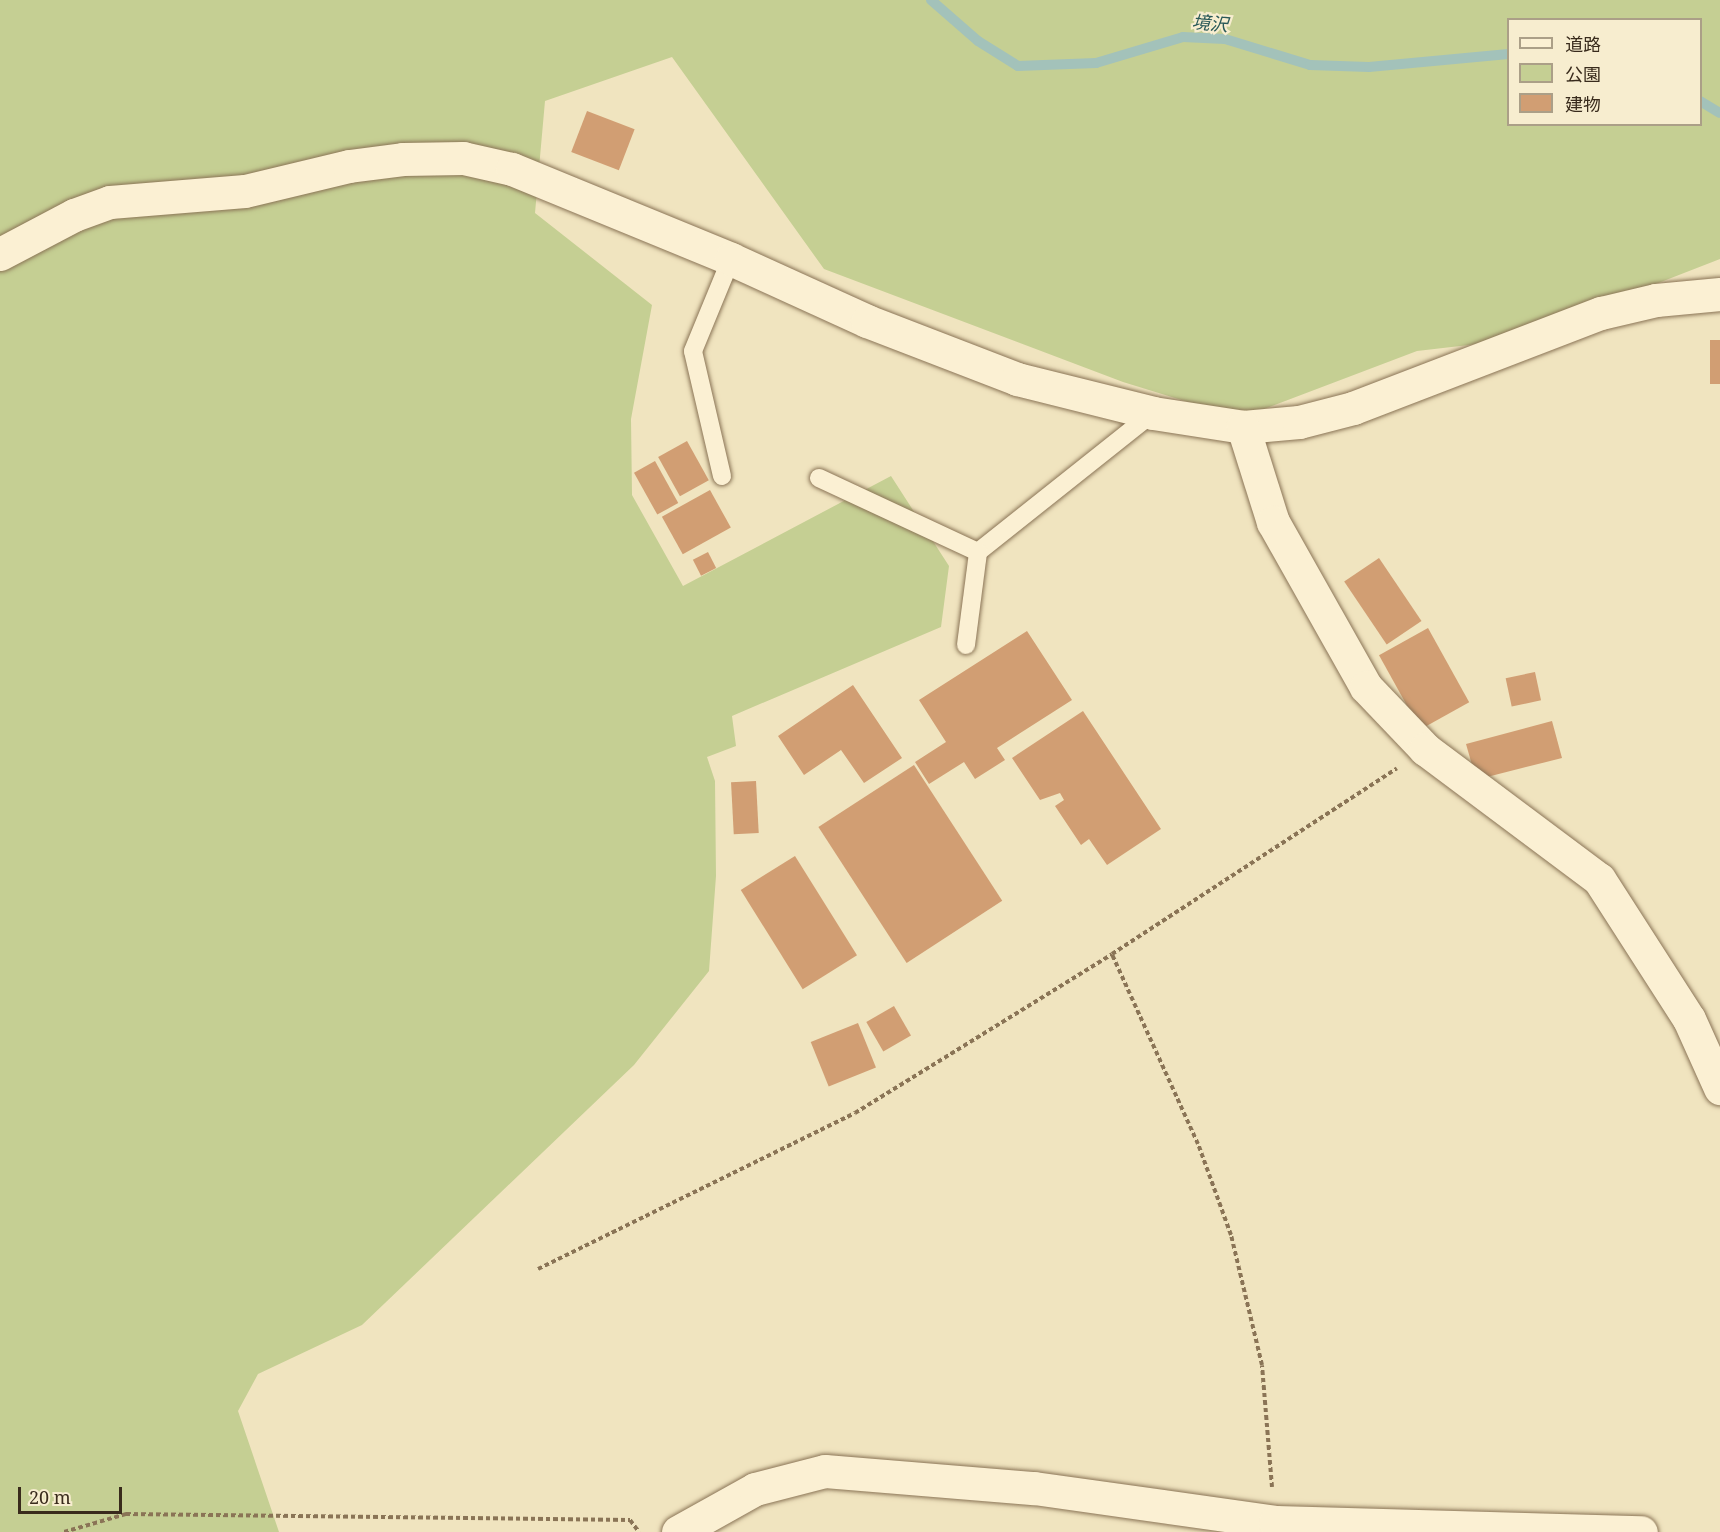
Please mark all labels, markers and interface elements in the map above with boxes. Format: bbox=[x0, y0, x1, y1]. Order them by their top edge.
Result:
water label: 境沢 bbox=[1191, 11, 1229, 35]
legend bbox=[1507, 18, 1702, 126]
text: 道路 bbox=[1565, 32, 1601, 56]
text: 公園 bbox=[1565, 62, 1601, 86]
text: 建物 bbox=[1565, 92, 1601, 116]
scale bar bbox=[21, 1475, 124, 1513]
text: 20 m bbox=[29, 1485, 71, 1509]

